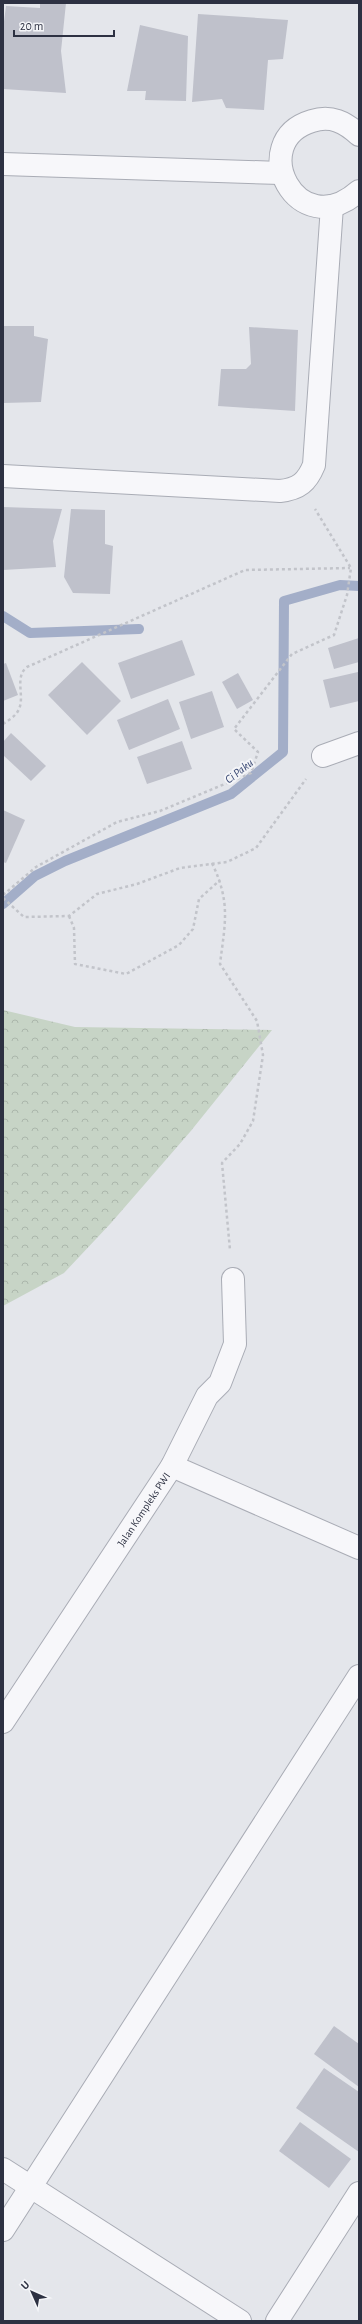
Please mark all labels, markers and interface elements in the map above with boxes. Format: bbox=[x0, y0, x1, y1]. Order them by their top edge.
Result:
scale bar bbox=[14, 12, 114, 38]
text: 20 m bbox=[20, 20, 43, 32]
water label: Ci Paku bbox=[223, 756, 256, 786]
street label: Jalan Kompleks PWI bbox=[115, 1470, 172, 1548]
north arrow bbox=[12, 2272, 52, 2312]
text: U bbox=[19, 2279, 32, 2292]

